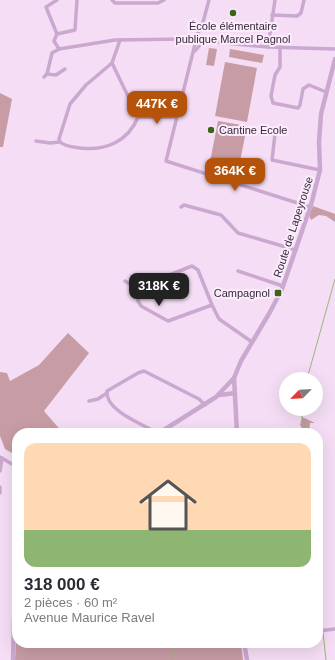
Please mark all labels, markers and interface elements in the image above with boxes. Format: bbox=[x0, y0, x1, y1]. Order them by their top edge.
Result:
marker: École élémentaire publique Marcel Pagnol bbox=[228, 8, 238, 18]
place label: École élémentaire publique Marcel Pagnol bbox=[176, 20, 290, 45]
pin: 447K € bbox=[124, 91, 190, 125]
text: 447K € bbox=[136, 96, 178, 111]
place label: Cantine Ecole bbox=[219, 124, 288, 136]
marker: Cantine Ecole bbox=[206, 125, 216, 135]
pin: 364K € bbox=[202, 158, 268, 192]
text: 364K € bbox=[214, 163, 256, 178]
street label: Route de Lapeyrouse bbox=[271, 175, 315, 279]
pin: 318K € bbox=[126, 273, 192, 307]
text: 318K € bbox=[138, 278, 180, 293]
place label: Campagnol bbox=[214, 287, 270, 299]
marker: Campagnol bbox=[273, 288, 283, 298]
north arrow bbox=[279, 372, 323, 416]
map controls bbox=[279, 372, 323, 416]
icon: home bbox=[132, 469, 204, 541]
text: 318 000 € bbox=[24, 575, 100, 594]
text: 2 pièces · 60 m² bbox=[24, 595, 117, 610]
text: Avenue Maurice Ravel bbox=[24, 610, 155, 625]

